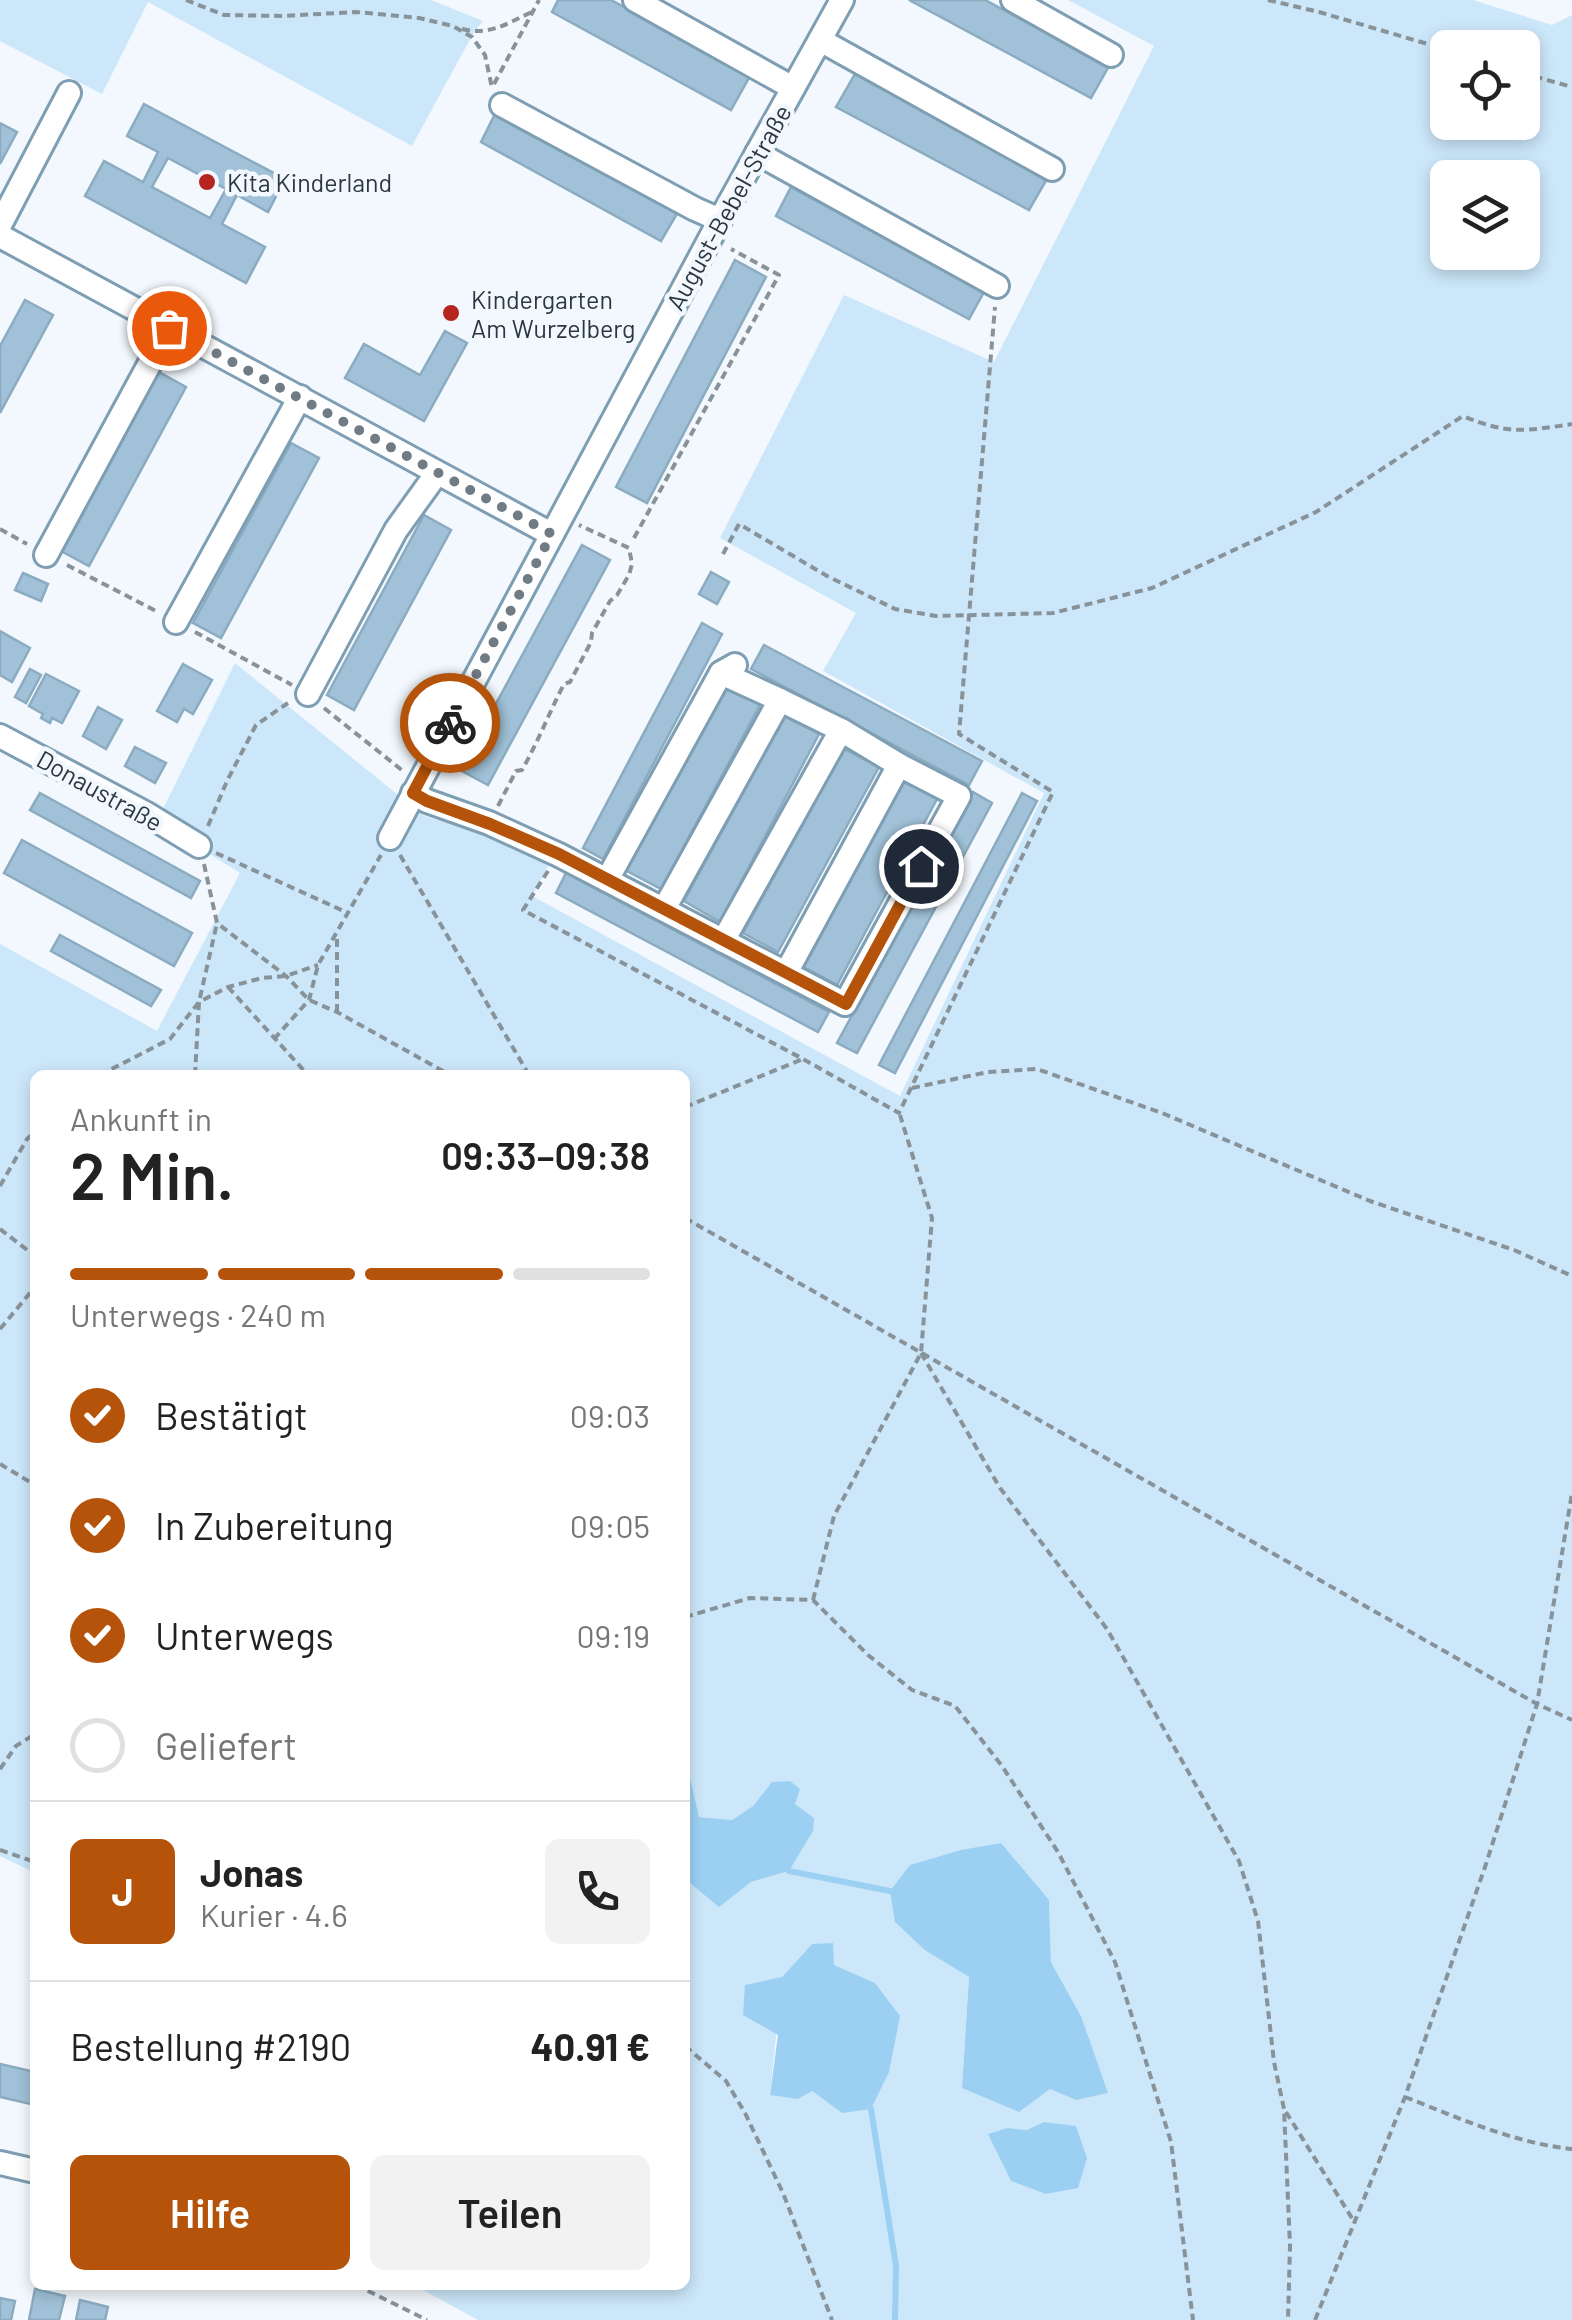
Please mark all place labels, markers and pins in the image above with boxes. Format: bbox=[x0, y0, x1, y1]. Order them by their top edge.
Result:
place label: Kita Kinderland bbox=[227, 167, 392, 197]
marker: Kita Kinderland bbox=[196, 171, 218, 193]
place label: Kindergarten Am Wurzelberg bbox=[471, 284, 635, 343]
pin bbox=[127, 286, 212, 371]
marker: Kindergarten Am Wurzelberg bbox=[440, 302, 462, 324]
pin bbox=[879, 824, 964, 909]

